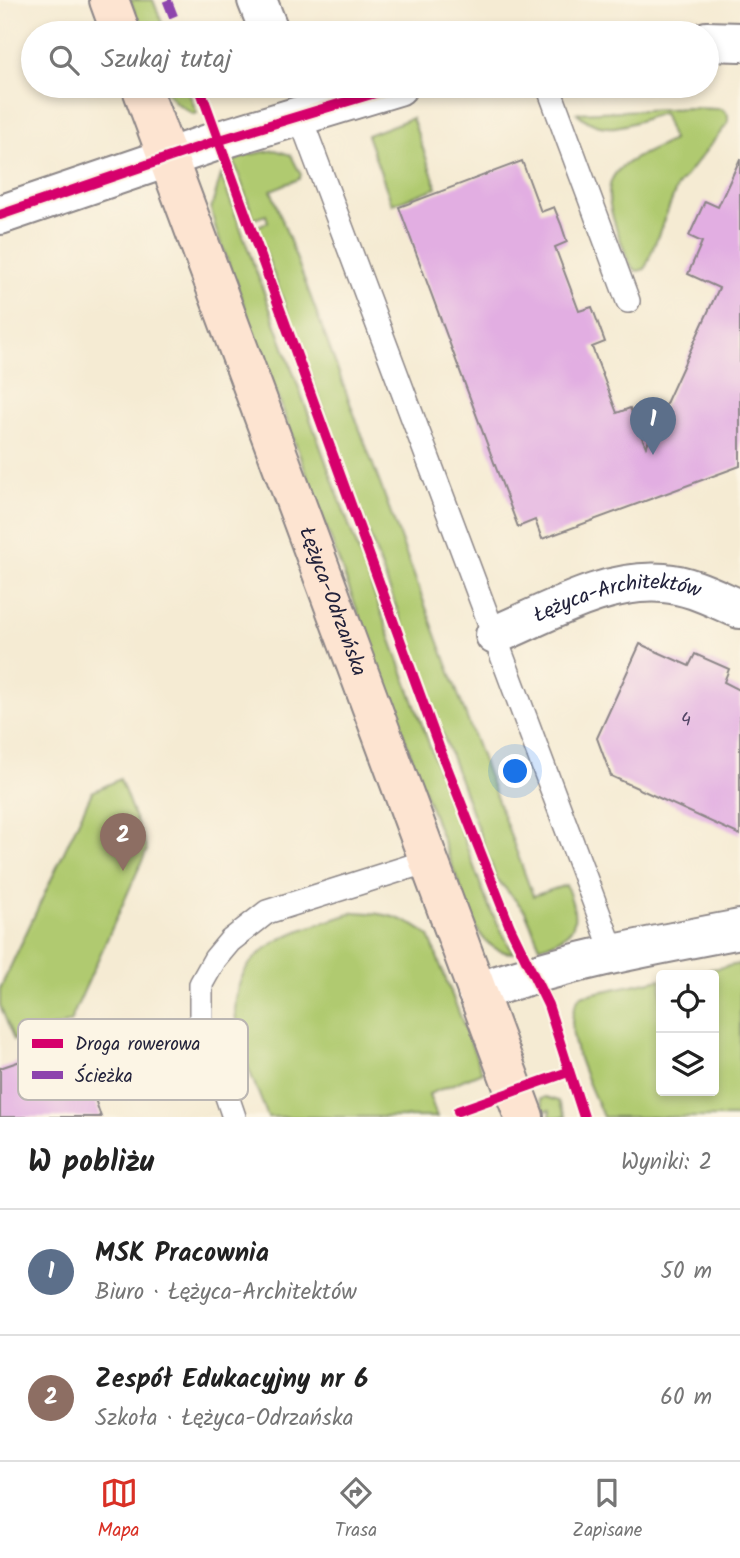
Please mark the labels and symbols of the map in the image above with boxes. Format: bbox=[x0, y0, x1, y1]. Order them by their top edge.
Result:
pin: 1 bbox=[630, 397, 676, 455]
street label: Łężyca-Odrzańska bbox=[290, 522, 375, 681]
street label: Łężyca-Architektów bbox=[528, 566, 706, 632]
house number: 4 bbox=[681, 706, 691, 735]
your location bbox=[498, 754, 532, 788]
pin: 2 bbox=[100, 813, 146, 871]
legend bbox=[18, 1019, 248, 1100]
text: Droga rowerowa bbox=[75, 1030, 201, 1060]
text: Ścieżka bbox=[75, 1062, 133, 1092]

